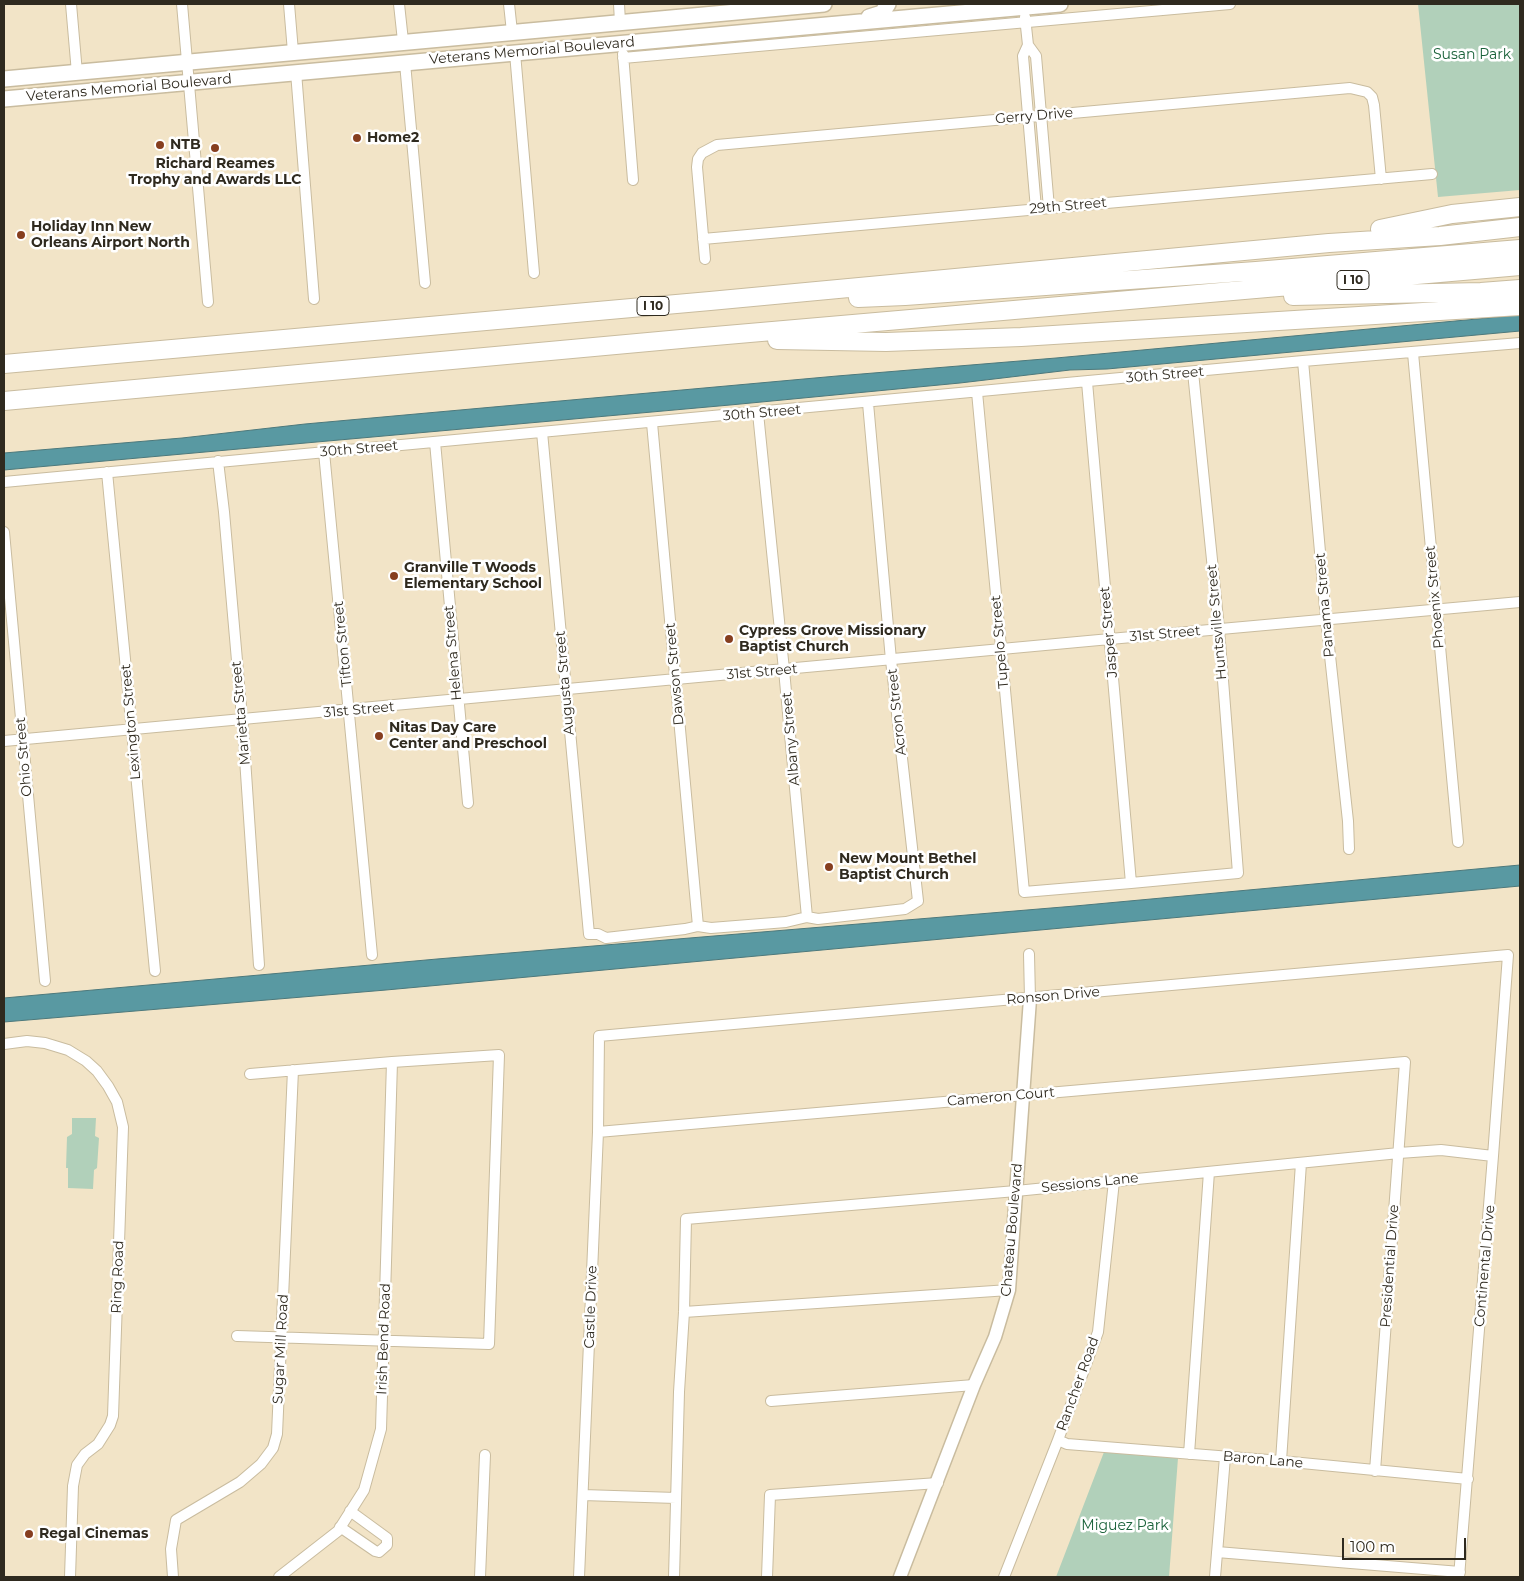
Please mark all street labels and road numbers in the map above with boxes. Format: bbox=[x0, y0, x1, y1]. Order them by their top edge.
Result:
street label: Veterans Memorial Boulevard bbox=[428, 34, 636, 68]
street label: Veterans Memorial Boulevard bbox=[25, 71, 233, 105]
street label: Gerry Drive bbox=[994, 104, 1074, 128]
street label: 29th Street bbox=[1029, 194, 1107, 218]
road number: I 10 bbox=[1337, 270, 1369, 290]
road number: I 10 bbox=[637, 296, 669, 316]
street label: 30th Street bbox=[1125, 363, 1205, 387]
street label: 30th Street bbox=[722, 401, 802, 425]
street label: 30th Street bbox=[319, 437, 399, 461]
street label: Phoenix Street bbox=[1422, 545, 1448, 649]
street label: Panama Street bbox=[1312, 552, 1338, 658]
street label: Huntsville Street bbox=[1204, 564, 1230, 680]
street label: Jasper Street bbox=[1097, 586, 1121, 678]
street label: Tupelo Street bbox=[988, 595, 1012, 689]
street label: Tifton Street bbox=[330, 600, 356, 688]
street label: Helena Street bbox=[440, 605, 466, 701]
street label: Dawson Street bbox=[662, 622, 688, 726]
street label: 31st Street bbox=[1129, 623, 1201, 645]
street label: Augusta Street bbox=[552, 630, 578, 736]
street label: Marietta Street bbox=[228, 660, 254, 766]
street label: 31st Street bbox=[726, 661, 798, 683]
street label: Lexington Street bbox=[118, 663, 144, 781]
street label: Acron Street bbox=[884, 668, 910, 756]
street label: Albany Street bbox=[779, 691, 803, 787]
street label: 31st Street bbox=[323, 699, 395, 721]
street label: Ohio Street bbox=[12, 717, 36, 797]
street label: Ronson Drive bbox=[1006, 984, 1100, 1008]
street label: Cameron Court bbox=[946, 1084, 1056, 1110]
street label: Chateau Boulevard bbox=[998, 1163, 1026, 1297]
street label: Sessions Lane bbox=[1041, 1170, 1139, 1196]
street label: Presidential Drive bbox=[1377, 1204, 1403, 1328]
street label: Continental Drive bbox=[1471, 1204, 1499, 1328]
street label: Ring Road bbox=[108, 1240, 128, 1314]
street label: Castle Drive bbox=[581, 1265, 601, 1349]
street label: Irish Bend Road bbox=[374, 1283, 394, 1395]
street label: Sugar Mill Road bbox=[270, 1294, 292, 1404]
street label: Rancher Road bbox=[1053, 1334, 1103, 1434]
street label: Baron Lane bbox=[1222, 1448, 1304, 1472]

